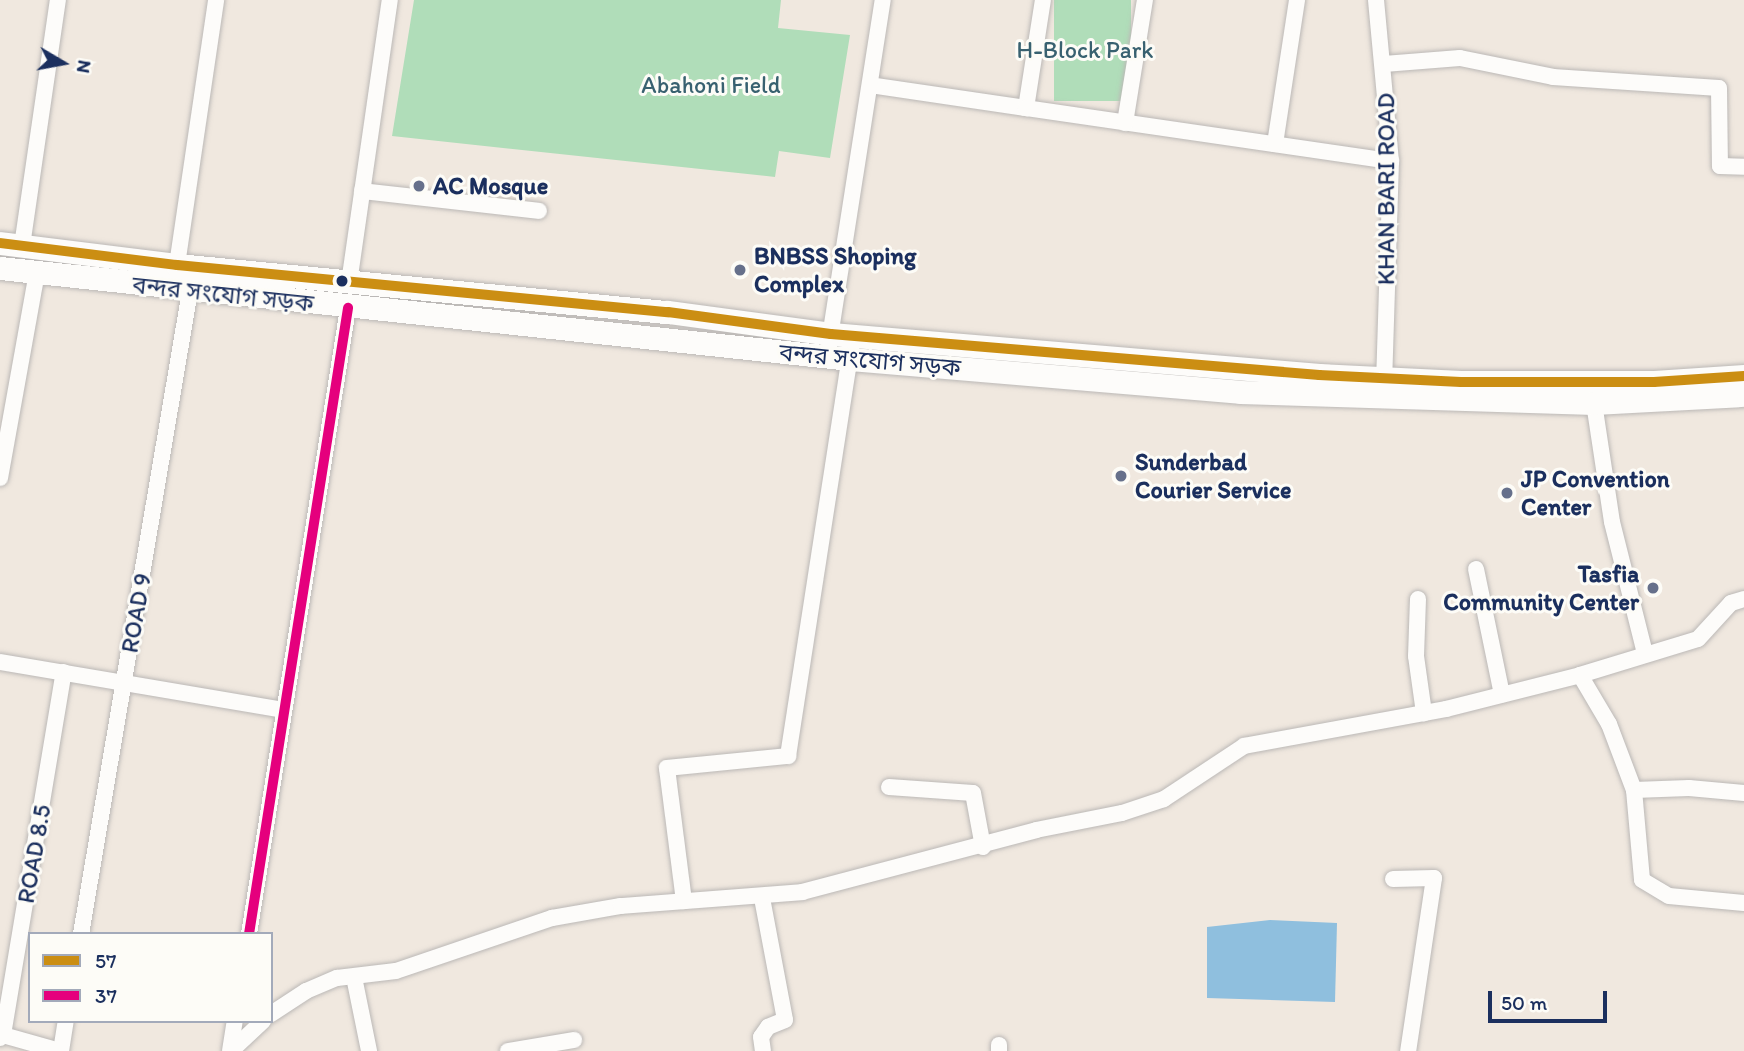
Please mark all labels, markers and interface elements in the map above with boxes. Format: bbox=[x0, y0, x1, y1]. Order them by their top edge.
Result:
north arrow bbox=[28, 28, 98, 98]
park label: H-Block Park bbox=[1017, 36, 1153, 64]
text: N bbox=[72, 58, 97, 75]
park label: Abahoni Field bbox=[641, 71, 781, 99]
street label: KHAN BARI ROAD bbox=[1372, 95, 1400, 283]
place label: AC Mosque bbox=[433, 172, 548, 200]
marker: AC Mosque bbox=[411, 178, 427, 194]
place label: BNBSS Shoping Complex bbox=[754, 242, 916, 298]
marker: BNBSS Shoping Complex bbox=[732, 262, 748, 278]
street label: বন্দর সংযোগ সড়ক bbox=[131, 270, 315, 318]
unlabelled marker bbox=[335, 274, 349, 288]
street label: বন্দর সংযোগ সড়ক bbox=[778, 338, 962, 382]
place label: Sunderbad Courier Service bbox=[1135, 448, 1292, 504]
place label: JP Convention Center bbox=[1521, 465, 1669, 521]
marker: Sunderbad Courier Service bbox=[1113, 468, 1129, 484]
marker: JP Convention Center bbox=[1499, 485, 1515, 501]
place label: Tasfia Community Center bbox=[1443, 560, 1639, 616]
street label: ROAD 9 bbox=[115, 571, 157, 655]
marker: Tasfia Community Center bbox=[1645, 580, 1661, 596]
street label: ROAD 8.5 bbox=[11, 803, 57, 905]
legend bbox=[28, 932, 273, 1023]
text: 57 bbox=[95, 948, 116, 973]
scale bar bbox=[1492, 978, 1611, 1022]
text: 37 bbox=[95, 983, 117, 1008]
text: 50 m bbox=[1501, 990, 1547, 1015]

